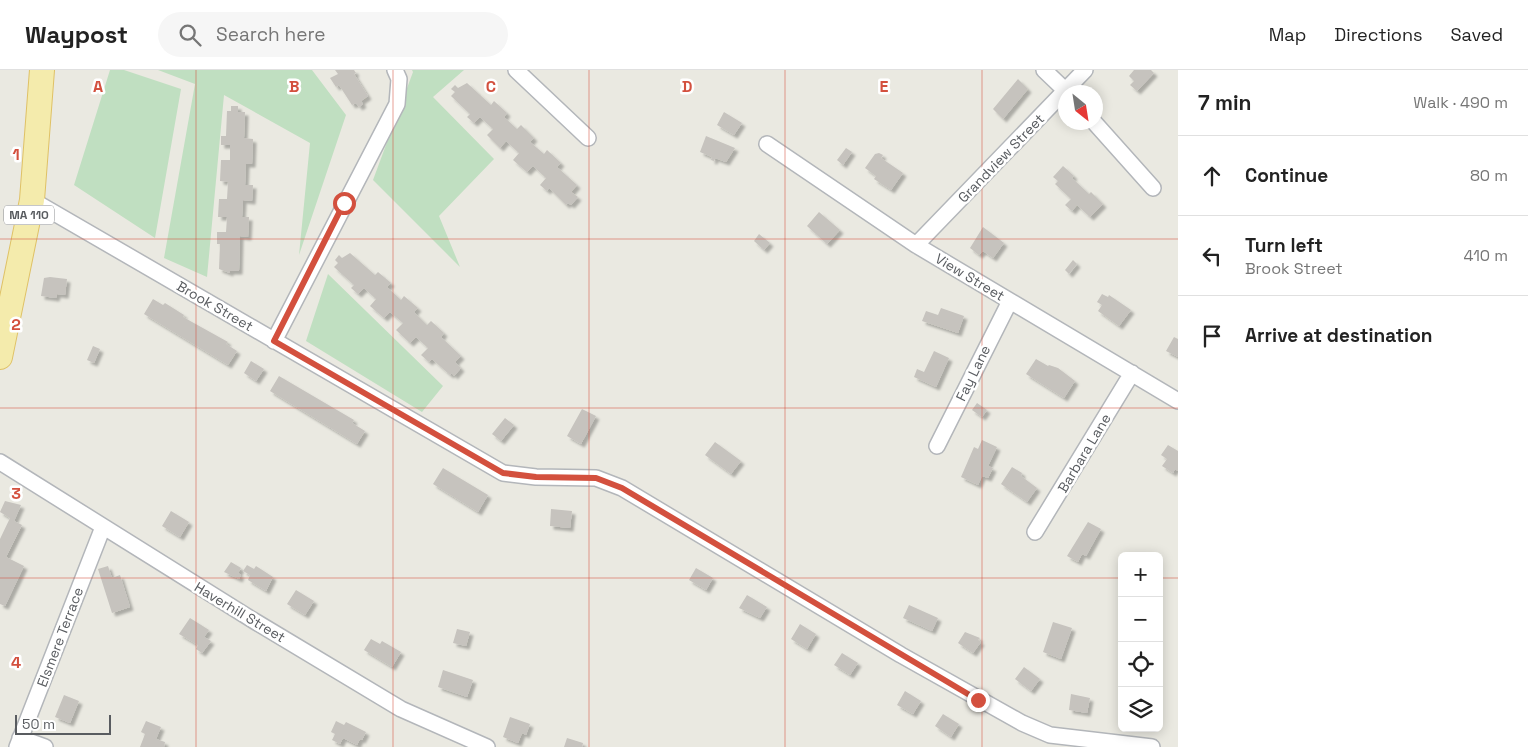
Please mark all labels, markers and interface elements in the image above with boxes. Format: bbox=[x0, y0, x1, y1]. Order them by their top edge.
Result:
search box bbox=[158, 12, 508, 57]
text: Waypost bbox=[25, 19, 128, 50]
icon: search bbox=[176, 21, 204, 49]
text: Search here bbox=[216, 22, 326, 47]
text: Map bbox=[1269, 23, 1306, 46]
text: Directions bbox=[1334, 23, 1423, 46]
text: Saved bbox=[1451, 23, 1503, 46]
text: A bbox=[93, 76, 103, 97]
text: B bbox=[289, 76, 299, 97]
text: C bbox=[486, 76, 496, 97]
text: D bbox=[682, 76, 692, 97]
text: E bbox=[880, 76, 889, 97]
north arrow bbox=[1058, 85, 1103, 130]
text: 7 min bbox=[1198, 89, 1251, 116]
text: Walk · 490 m bbox=[1413, 92, 1508, 113]
street label: Grandview Street bbox=[954, 110, 1048, 206]
text: 1 bbox=[12, 144, 20, 165]
icon: ahead bbox=[1198, 162, 1226, 190]
text: Continue bbox=[1245, 163, 1328, 188]
text: 80 m bbox=[1470, 165, 1508, 186]
route start bbox=[333, 192, 356, 215]
road number: MA 110 bbox=[4, 206, 54, 224]
text: Turn left bbox=[1245, 233, 1323, 258]
icon: left bbox=[1198, 242, 1226, 270]
text: 410 m bbox=[1464, 245, 1508, 266]
street label: View Street bbox=[932, 249, 1008, 305]
text: Brook Street bbox=[1245, 258, 1343, 279]
street label: Brook Street bbox=[173, 277, 257, 335]
text: 2 bbox=[11, 314, 21, 335]
icon: arrive bbox=[1198, 322, 1226, 350]
text: Arrive at destination bbox=[1245, 323, 1433, 348]
street label: Fay Lane bbox=[952, 342, 994, 404]
street label: Barbara Lane bbox=[1053, 410, 1115, 496]
text: 3 bbox=[11, 483, 21, 504]
map controls bbox=[1118, 552, 1163, 732]
button: + bbox=[1118, 552, 1163, 597]
street label: Haverhill Street bbox=[191, 578, 289, 646]
street label: Elsmere Terrace bbox=[33, 585, 87, 689]
button: − bbox=[1118, 597, 1163, 642]
button: locate bbox=[1118, 642, 1163, 687]
text: 4 bbox=[11, 652, 21, 673]
button: layers bbox=[1118, 687, 1163, 732]
route end bbox=[967, 689, 990, 712]
scale bar bbox=[15, 712, 111, 735]
text: 50 m bbox=[22, 715, 55, 733]

